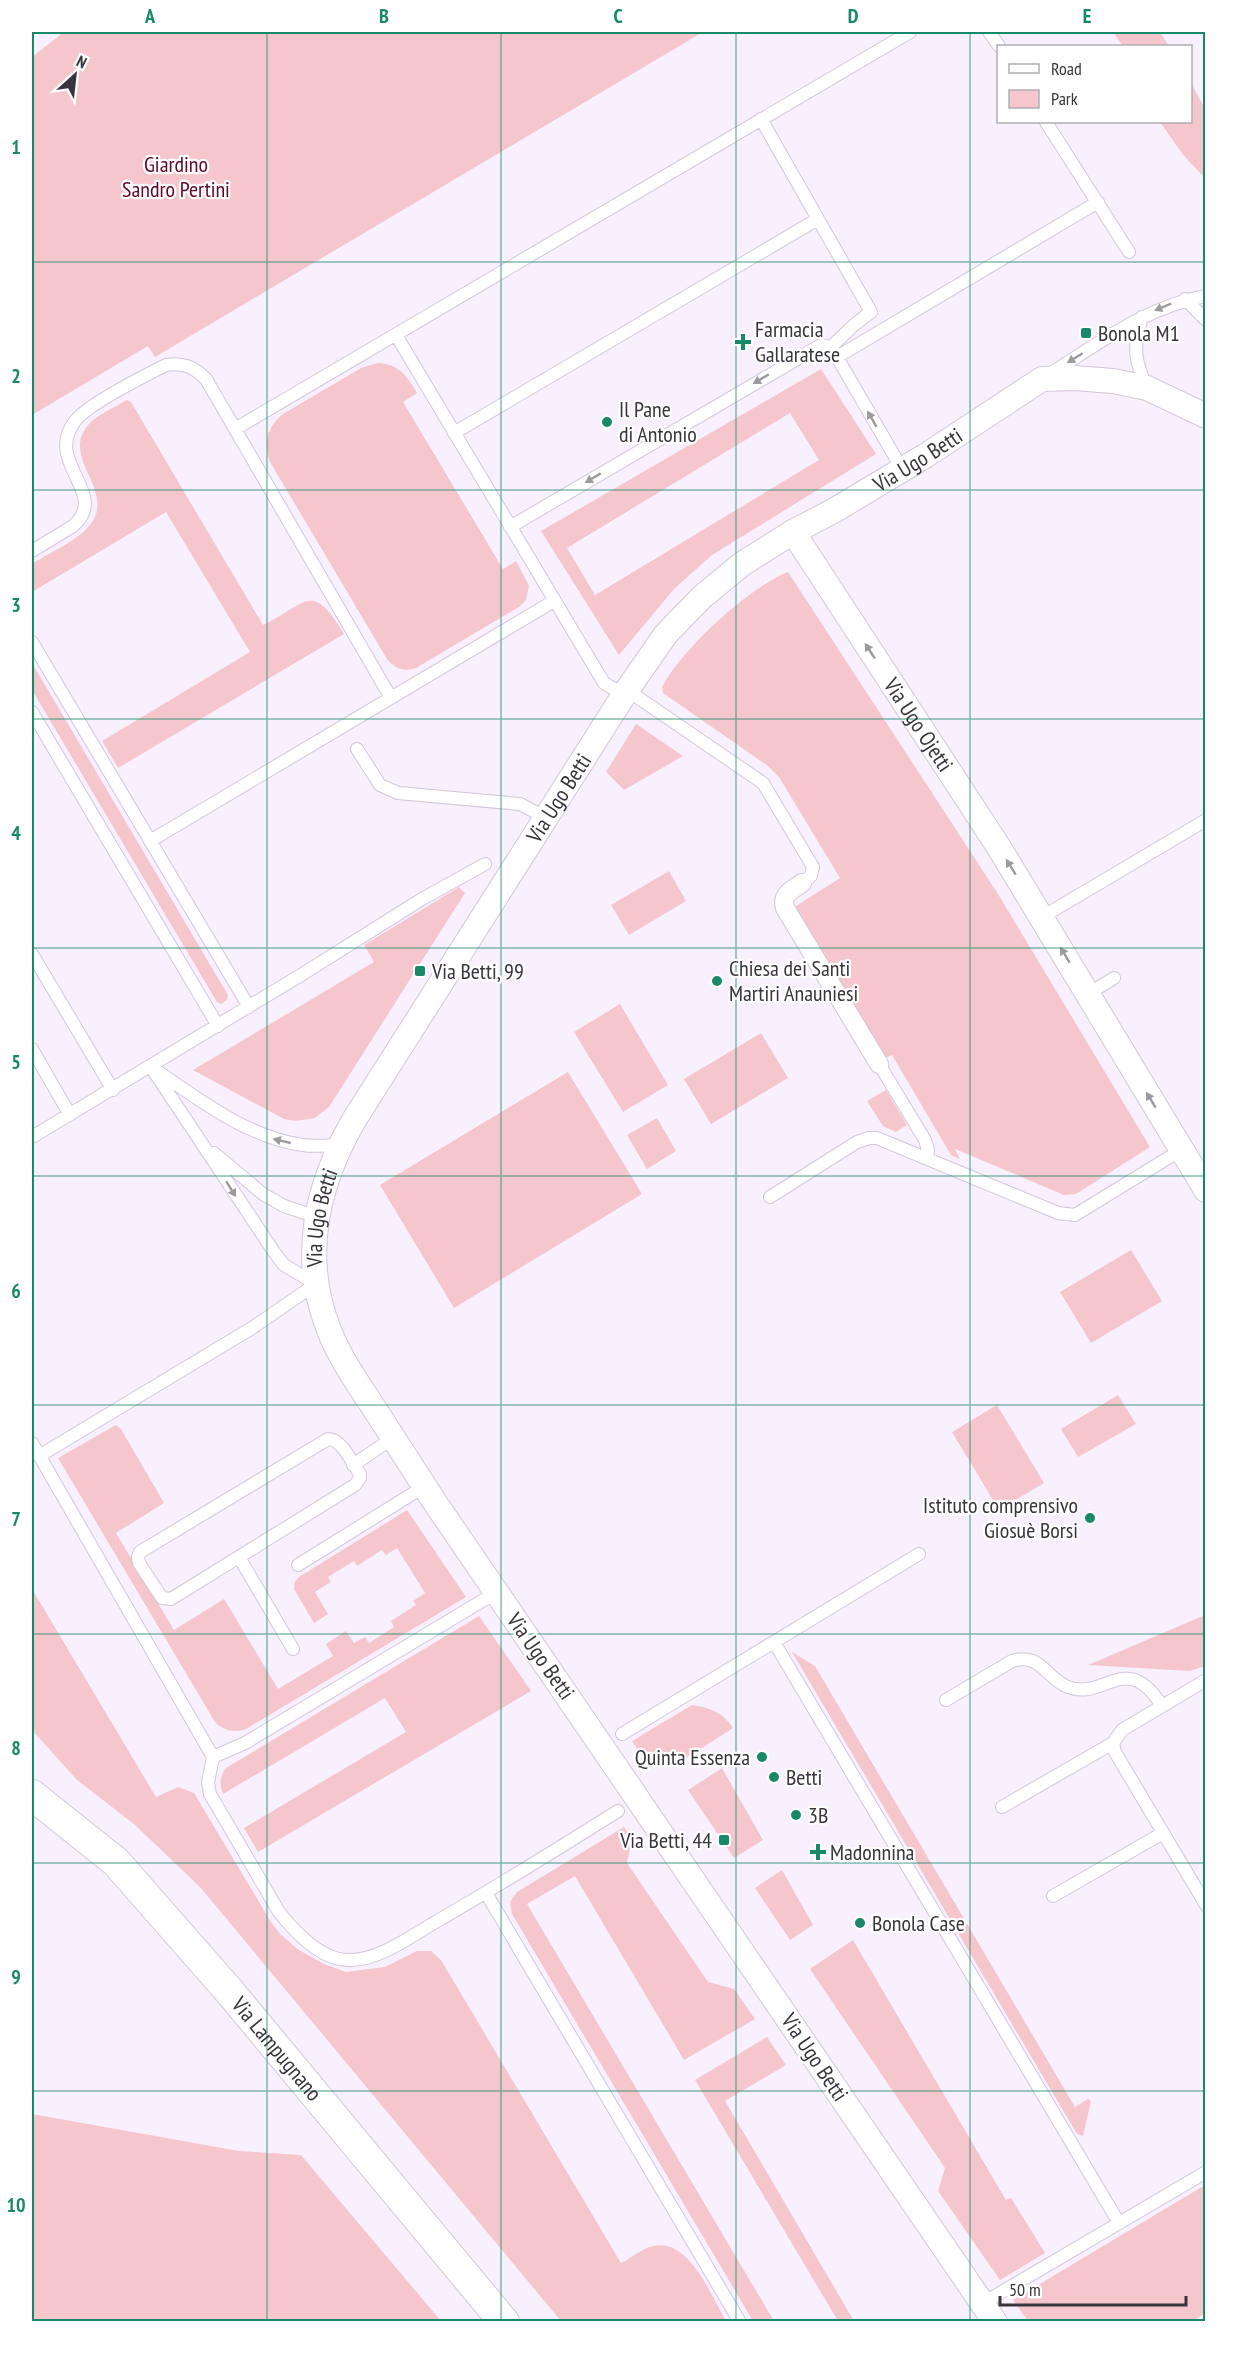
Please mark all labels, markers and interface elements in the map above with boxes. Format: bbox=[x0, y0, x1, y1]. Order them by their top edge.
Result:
text: A bbox=[144, 3, 156, 29]
text: B bbox=[379, 3, 389, 29]
text: C bbox=[613, 3, 623, 29]
text: D bbox=[848, 3, 859, 29]
text: E bbox=[1083, 3, 1091, 29]
north arrow bbox=[45, 45, 105, 105]
legend bbox=[997, 45, 1192, 123]
text: N bbox=[73, 51, 90, 73]
text: Road bbox=[1051, 57, 1082, 80]
text: Park bbox=[1051, 87, 1078, 110]
text: 1 bbox=[11, 134, 21, 160]
park label: Giardino Sandro Pertini bbox=[122, 150, 230, 203]
one-way arrow bbox=[1154, 302, 1172, 312]
place label: Farmacia Gallaratese bbox=[755, 315, 840, 368]
place label: Bonola M1 bbox=[1098, 319, 1180, 347]
marker: Bonola M1 bbox=[1079, 326, 1093, 340]
marker: Farmacia Gallaratese bbox=[736, 335, 750, 349]
one-way arrow bbox=[1067, 353, 1083, 364]
text: 2 bbox=[11, 363, 21, 389]
one-way arrow bbox=[753, 374, 769, 385]
place label: Il Pane di Antonio bbox=[619, 395, 697, 448]
one-way arrow bbox=[867, 411, 878, 427]
marker: Il Pane di Antonio bbox=[600, 415, 614, 429]
street label: Via Ugo Betti bbox=[867, 421, 968, 498]
one-way arrow bbox=[585, 473, 601, 484]
text: 3 bbox=[11, 592, 21, 618]
one-way arrow bbox=[865, 642, 876, 659]
street label: Via Ugo Ojetti bbox=[877, 672, 960, 777]
street label: Via Ugo Betti bbox=[519, 748, 597, 849]
text: 4 bbox=[11, 820, 21, 846]
one-way arrow bbox=[1005, 859, 1016, 875]
one-way arrow bbox=[1059, 947, 1070, 963]
place label: Chiesa dei Santi Martiri Anauniesi bbox=[729, 954, 858, 1007]
place label: Via Betti, 99 bbox=[431, 957, 524, 985]
marker: Via Betti, 99 bbox=[413, 964, 427, 978]
marker: Chiesa dei Santi Martiri Anauniesi bbox=[710, 974, 724, 988]
text: 5 bbox=[11, 1049, 21, 1075]
one-way arrow bbox=[1146, 1092, 1157, 1108]
one-way arrow bbox=[273, 1135, 292, 1145]
street label: Via Ugo Betti bbox=[300, 1164, 344, 1269]
one-way arrow bbox=[226, 1181, 237, 1197]
text: 6 bbox=[11, 1278, 21, 1304]
place label: Istituto comprensivo Giosuè Borsi bbox=[923, 1491, 1078, 1544]
text: 7 bbox=[11, 1506, 21, 1532]
marker: Istituto comprensivo Giosuè Borsi bbox=[1083, 1511, 1097, 1525]
street label: Via Ugo Betti bbox=[500, 1606, 581, 1705]
text: 8 bbox=[11, 1735, 21, 1761]
place label: Quinta Essenza bbox=[635, 1743, 750, 1771]
marker: Quinta Essenza bbox=[755, 1750, 769, 1764]
place label: Betti bbox=[786, 1763, 822, 1791]
marker: Betti bbox=[767, 1770, 781, 1784]
place label: 3B bbox=[808, 1801, 828, 1829]
marker: 3B bbox=[789, 1808, 803, 1822]
place label: Via Betti, 44 bbox=[619, 1826, 712, 1854]
marker: Via Betti, 44 bbox=[717, 1833, 731, 1847]
place label: Madonnina bbox=[830, 1838, 914, 1866]
marker: Madonnina bbox=[811, 1845, 825, 1859]
place label: Bonola Case bbox=[872, 1909, 965, 1937]
marker: Bonola Case bbox=[853, 1916, 867, 1930]
text: 9 bbox=[11, 1964, 21, 1990]
street label: Via Lampugnano bbox=[225, 1990, 328, 2106]
street label: Via Ugo Betti bbox=[775, 2007, 855, 2106]
text: 10 bbox=[6, 2192, 26, 2218]
scale bar bbox=[1000, 2269, 1186, 2307]
text: 50 m bbox=[1009, 2278, 1041, 2301]

